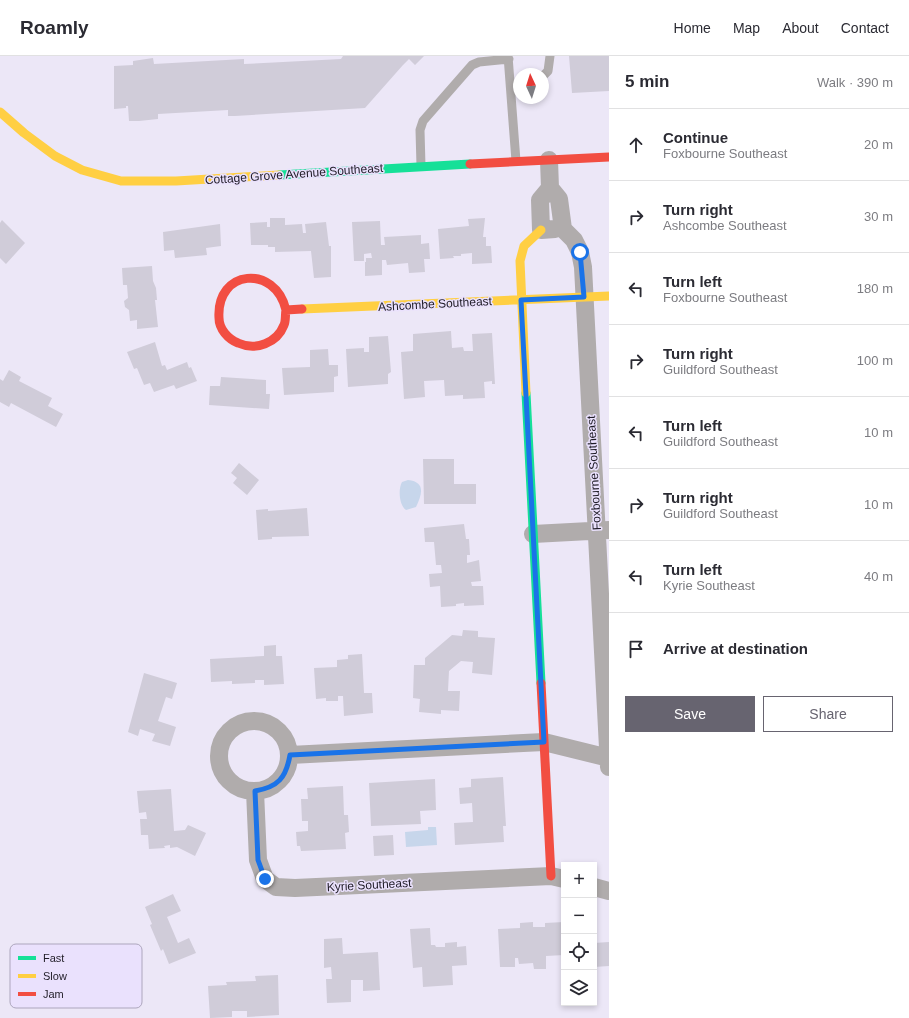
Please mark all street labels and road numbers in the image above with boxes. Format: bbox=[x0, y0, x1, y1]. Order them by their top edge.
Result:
street label: Cottage Grove Avenue Southeast bbox=[204, 161, 384, 187]
street label: Ashcombe Southeast bbox=[378, 294, 493, 314]
street label: Foxbourne Southeast bbox=[584, 415, 604, 531]
street label: Kyrie Southeast bbox=[326, 876, 412, 894]

